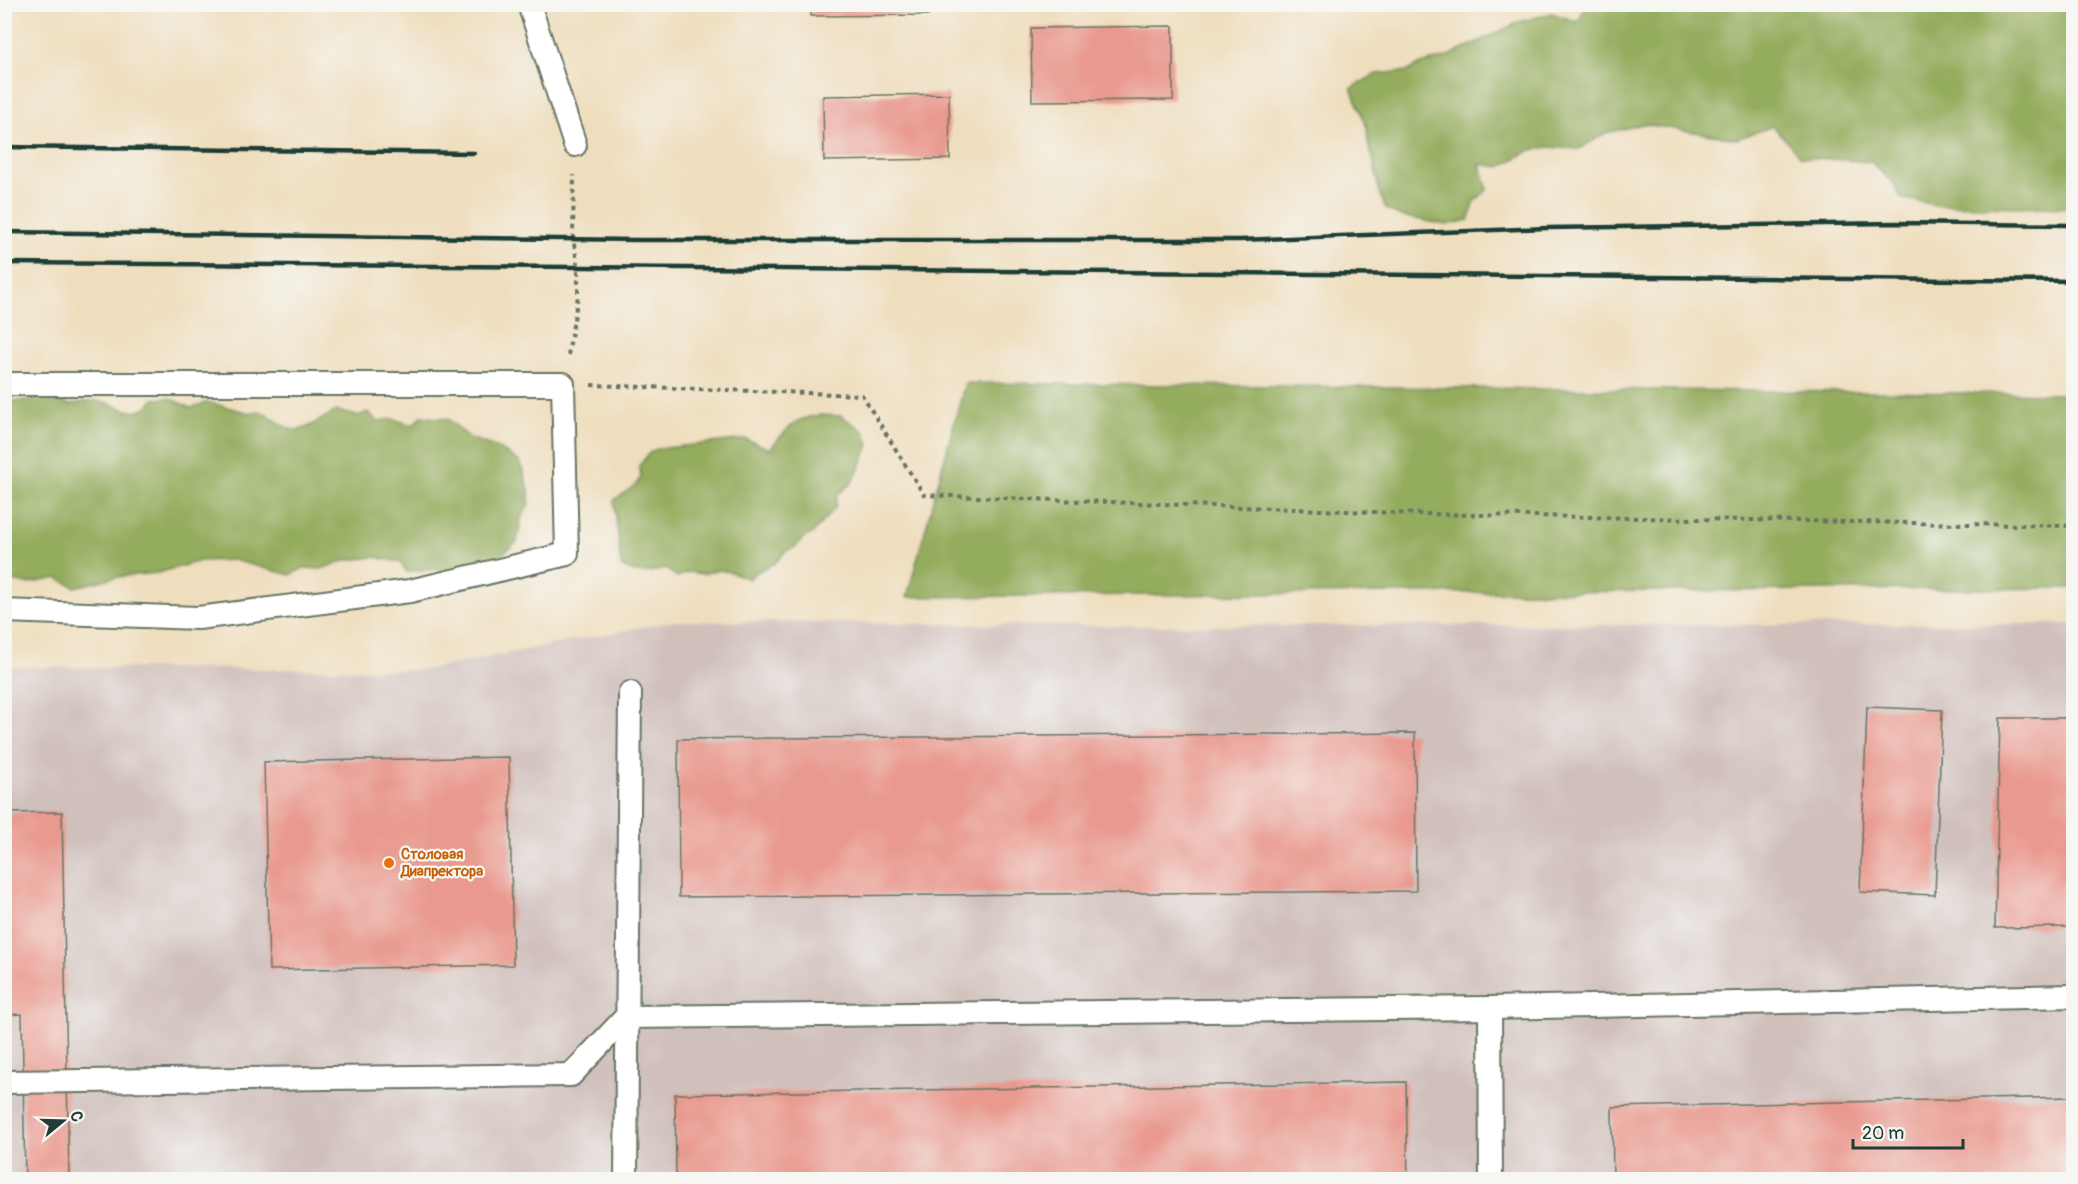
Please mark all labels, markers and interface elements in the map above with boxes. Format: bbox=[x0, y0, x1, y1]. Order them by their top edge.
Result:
place label: Столовая Диапректора bbox=[400, 845, 483, 881]
marker: Столовая Диапректора bbox=[382, 856, 396, 870]
north arrow bbox=[33, 1091, 93, 1151]
text: С bbox=[65, 1109, 87, 1124]
scale bar bbox=[1853, 1112, 1962, 1150]
text: 20 m bbox=[1862, 1122, 1904, 1145]

